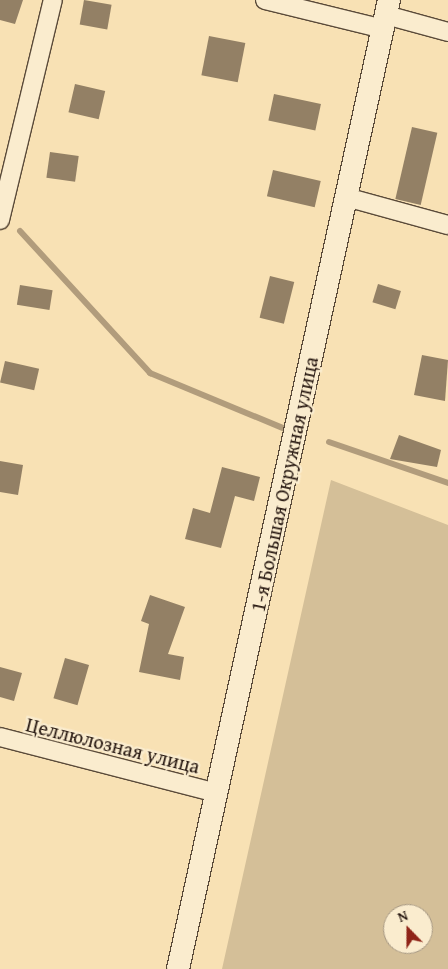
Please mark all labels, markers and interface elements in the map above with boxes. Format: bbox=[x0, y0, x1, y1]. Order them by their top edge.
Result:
street label: 1-я Большая Окружная улица bbox=[245, 354, 323, 614]
street label: Целлюлозная улица bbox=[24, 712, 202, 778]
north arrow bbox=[383, 904, 433, 954]
text: N bbox=[395, 905, 411, 927]

